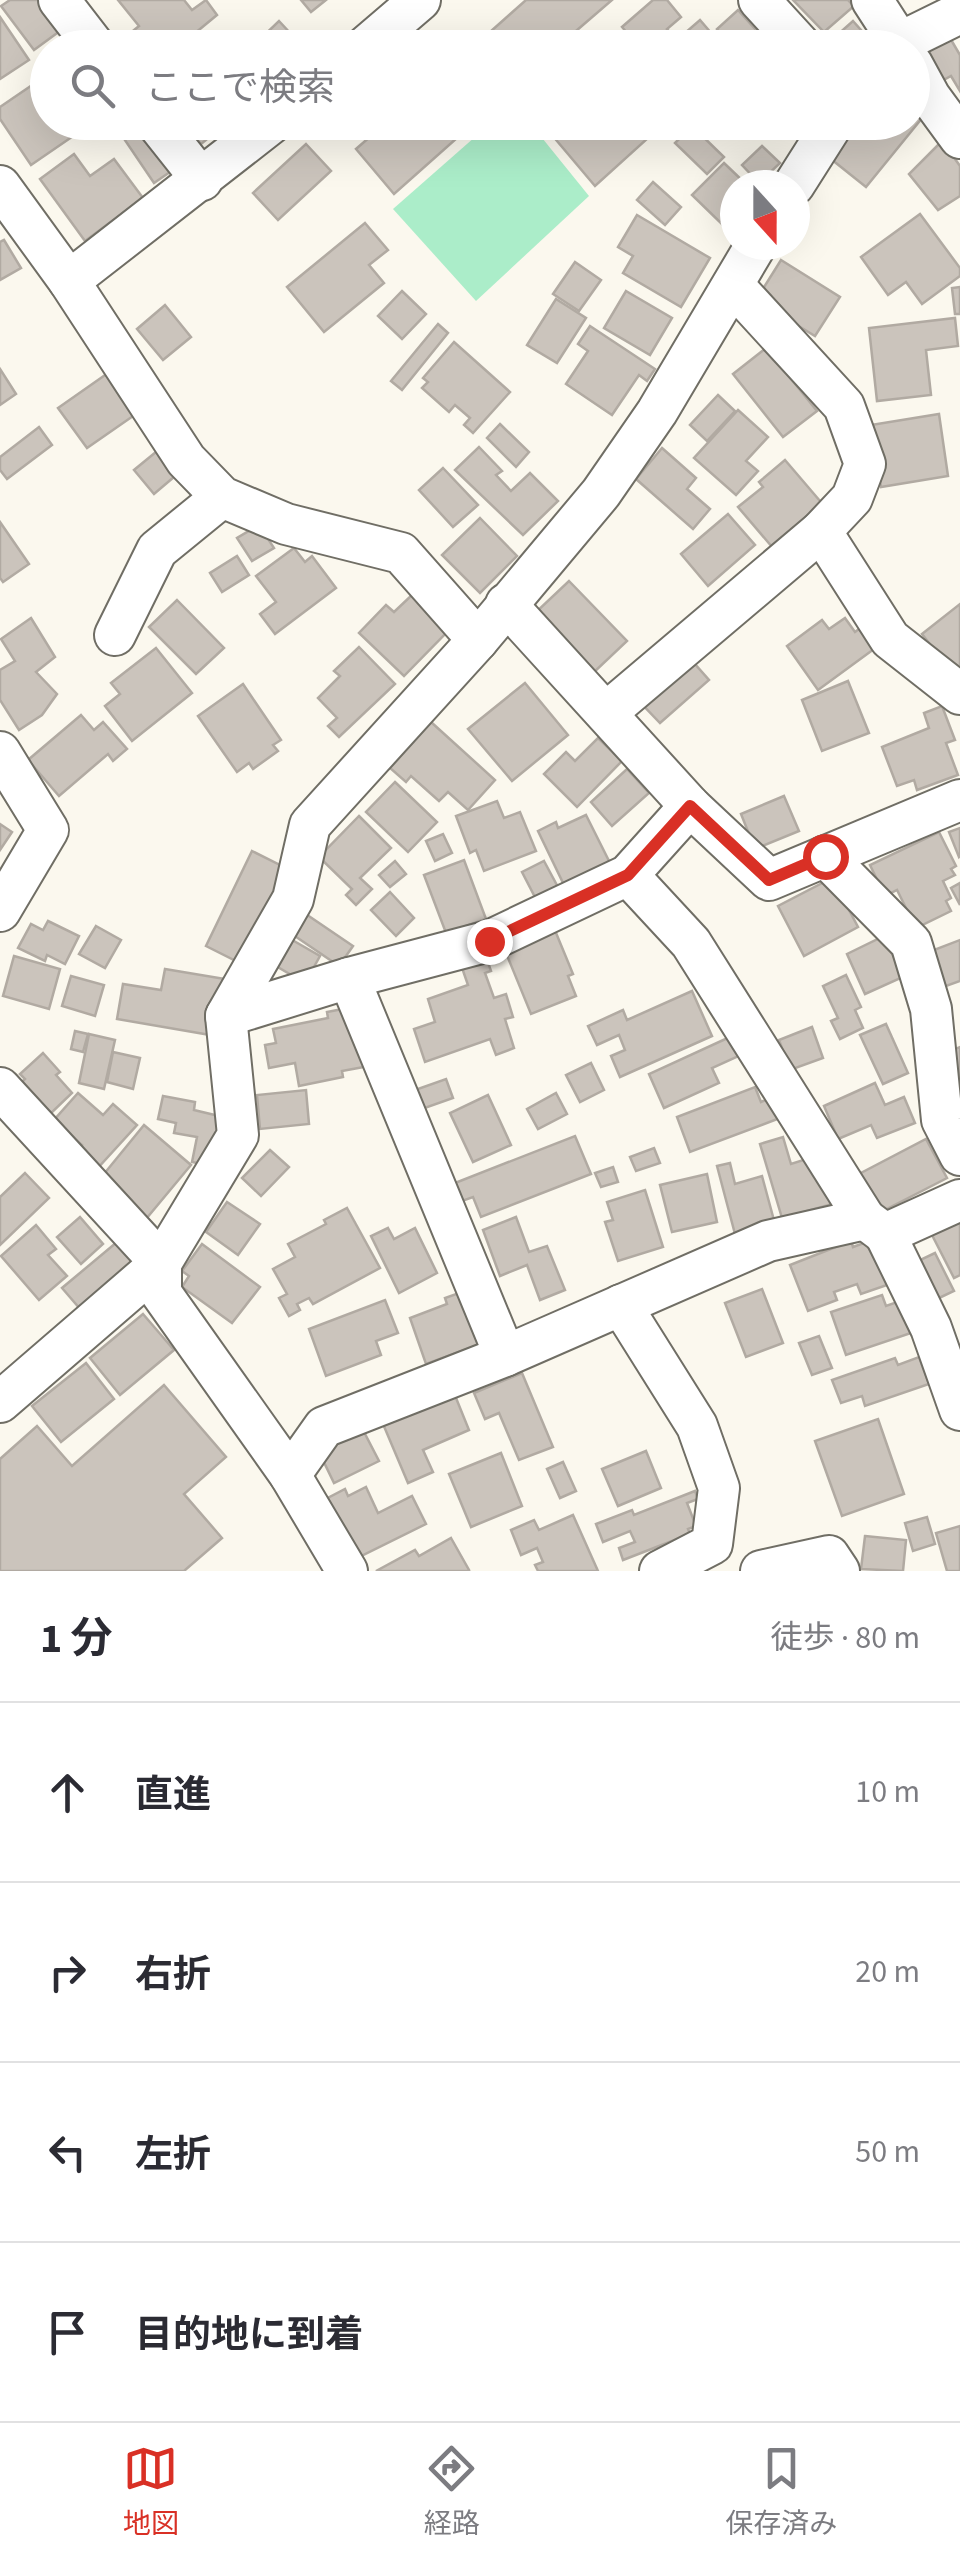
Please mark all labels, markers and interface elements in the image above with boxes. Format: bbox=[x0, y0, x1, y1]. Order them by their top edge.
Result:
search box bbox=[30, 30, 930, 140]
icon: search bbox=[65, 58, 120, 113]
text: ここで検索 bbox=[145, 61, 335, 115]
north arrow bbox=[720, 170, 810, 260]
route start bbox=[803, 834, 849, 880]
route end bbox=[467, 919, 513, 965]
text: 1 分 bbox=[40, 1609, 113, 1669]
text: 徒歩 · 80 m bbox=[770, 1615, 920, 1661]
icon: ahead bbox=[40, 1765, 95, 1820]
text: 直進 bbox=[135, 1768, 211, 1822]
text: 10 m bbox=[855, 1769, 920, 1815]
icon: right bbox=[40, 1945, 95, 2000]
text: 右折 bbox=[135, 1948, 211, 2002]
text: 20 m bbox=[855, 1949, 920, 1995]
icon: left bbox=[40, 2125, 95, 2180]
text: 左折 bbox=[135, 2128, 211, 2182]
text: 50 m bbox=[855, 2129, 920, 2175]
icon: arrive bbox=[40, 2305, 95, 2360]
text: 目的地に到着 bbox=[135, 2308, 363, 2362]
tab: 地図 bbox=[123, 2441, 179, 2544]
tab: 経路 bbox=[424, 2441, 480, 2544]
tab: 保存済み bbox=[725, 2441, 837, 2544]

